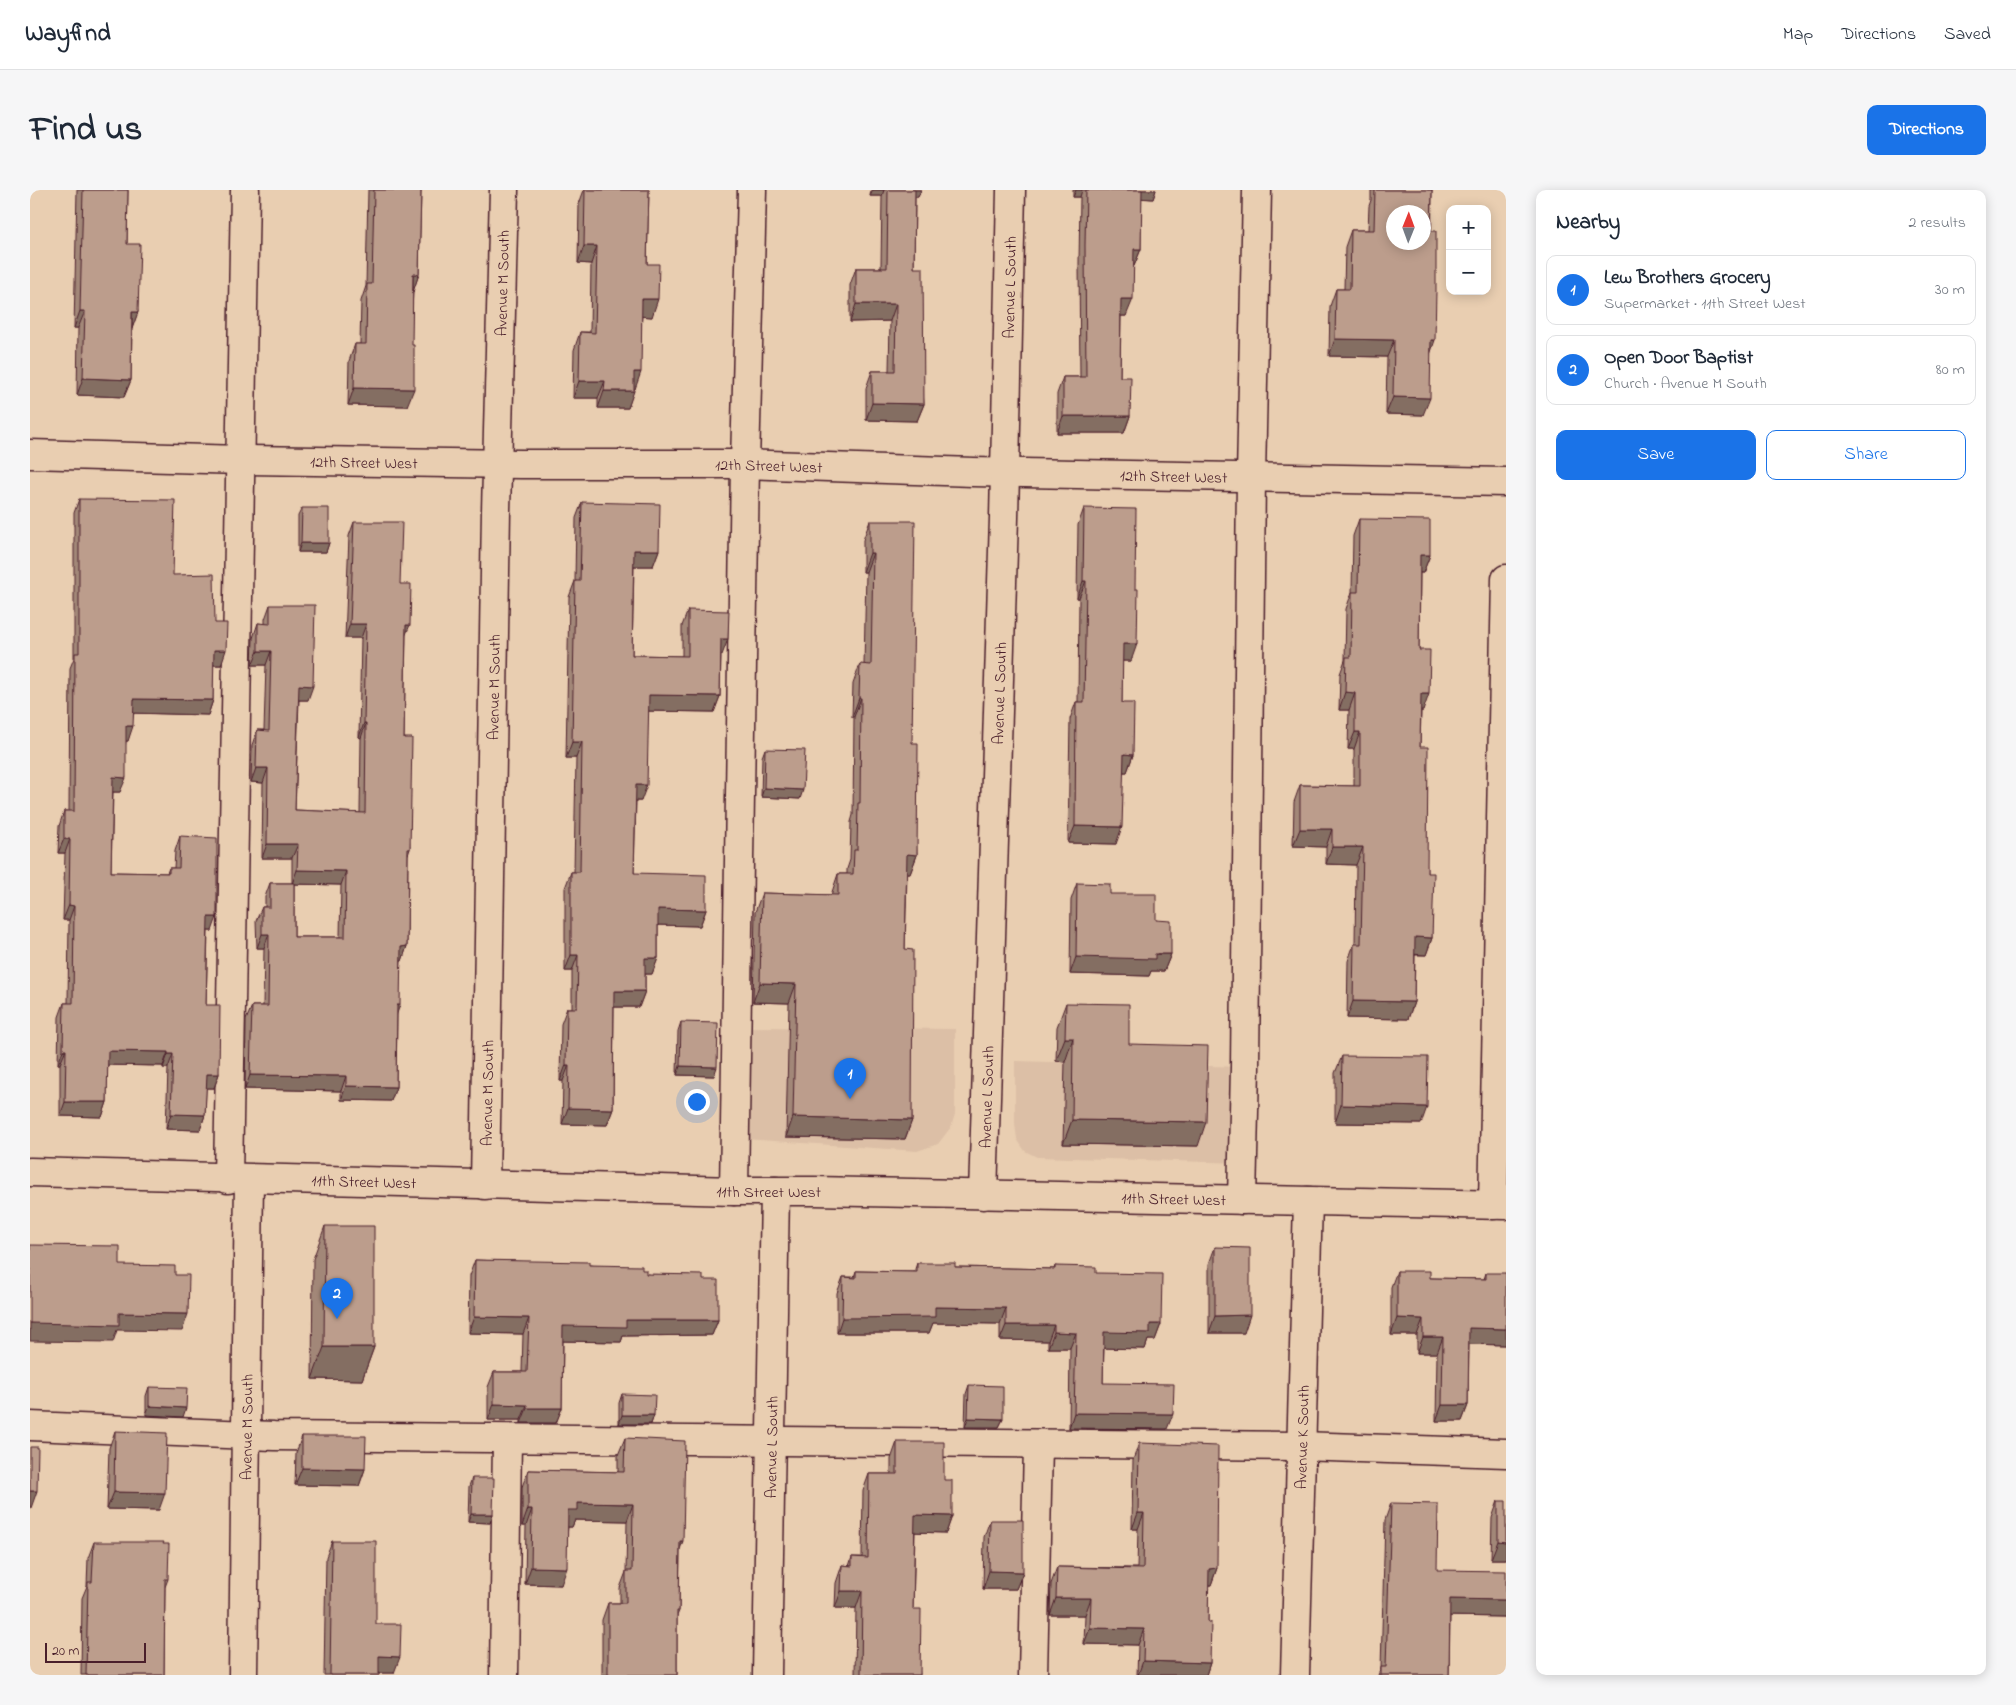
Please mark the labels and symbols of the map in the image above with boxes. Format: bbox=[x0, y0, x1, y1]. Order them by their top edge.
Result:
north arrow bbox=[1386, 205, 1431, 250]
street label: Avenue M South bbox=[490, 230, 517, 337]
street label: Avenue L South bbox=[998, 236, 1024, 339]
street label: 12th Street West bbox=[310, 451, 418, 477]
street label: 12th Street West bbox=[715, 454, 824, 481]
street label: 12th Street West bbox=[1120, 465, 1228, 491]
street label: Avenue M South bbox=[482, 634, 508, 740]
street label: Avenue L South bbox=[987, 642, 1014, 745]
street label: Avenue M South bbox=[476, 1040, 501, 1146]
street label: Avenue L South bbox=[974, 1045, 1002, 1149]
pin: 1 bbox=[834, 1058, 866, 1099]
your location bbox=[684, 1089, 710, 1115]
street label: 11th Street West bbox=[311, 1170, 417, 1196]
street label: 11th Street West bbox=[716, 1181, 822, 1205]
street label: 11th Street West bbox=[1121, 1187, 1227, 1213]
pin: 2 bbox=[321, 1278, 353, 1319]
street label: Avenue M South bbox=[235, 1374, 261, 1480]
street label: Avenue K South bbox=[1290, 1385, 1317, 1490]
street label: Avenue L South bbox=[760, 1396, 786, 1499]
scale bar bbox=[45, 1640, 146, 1663]

